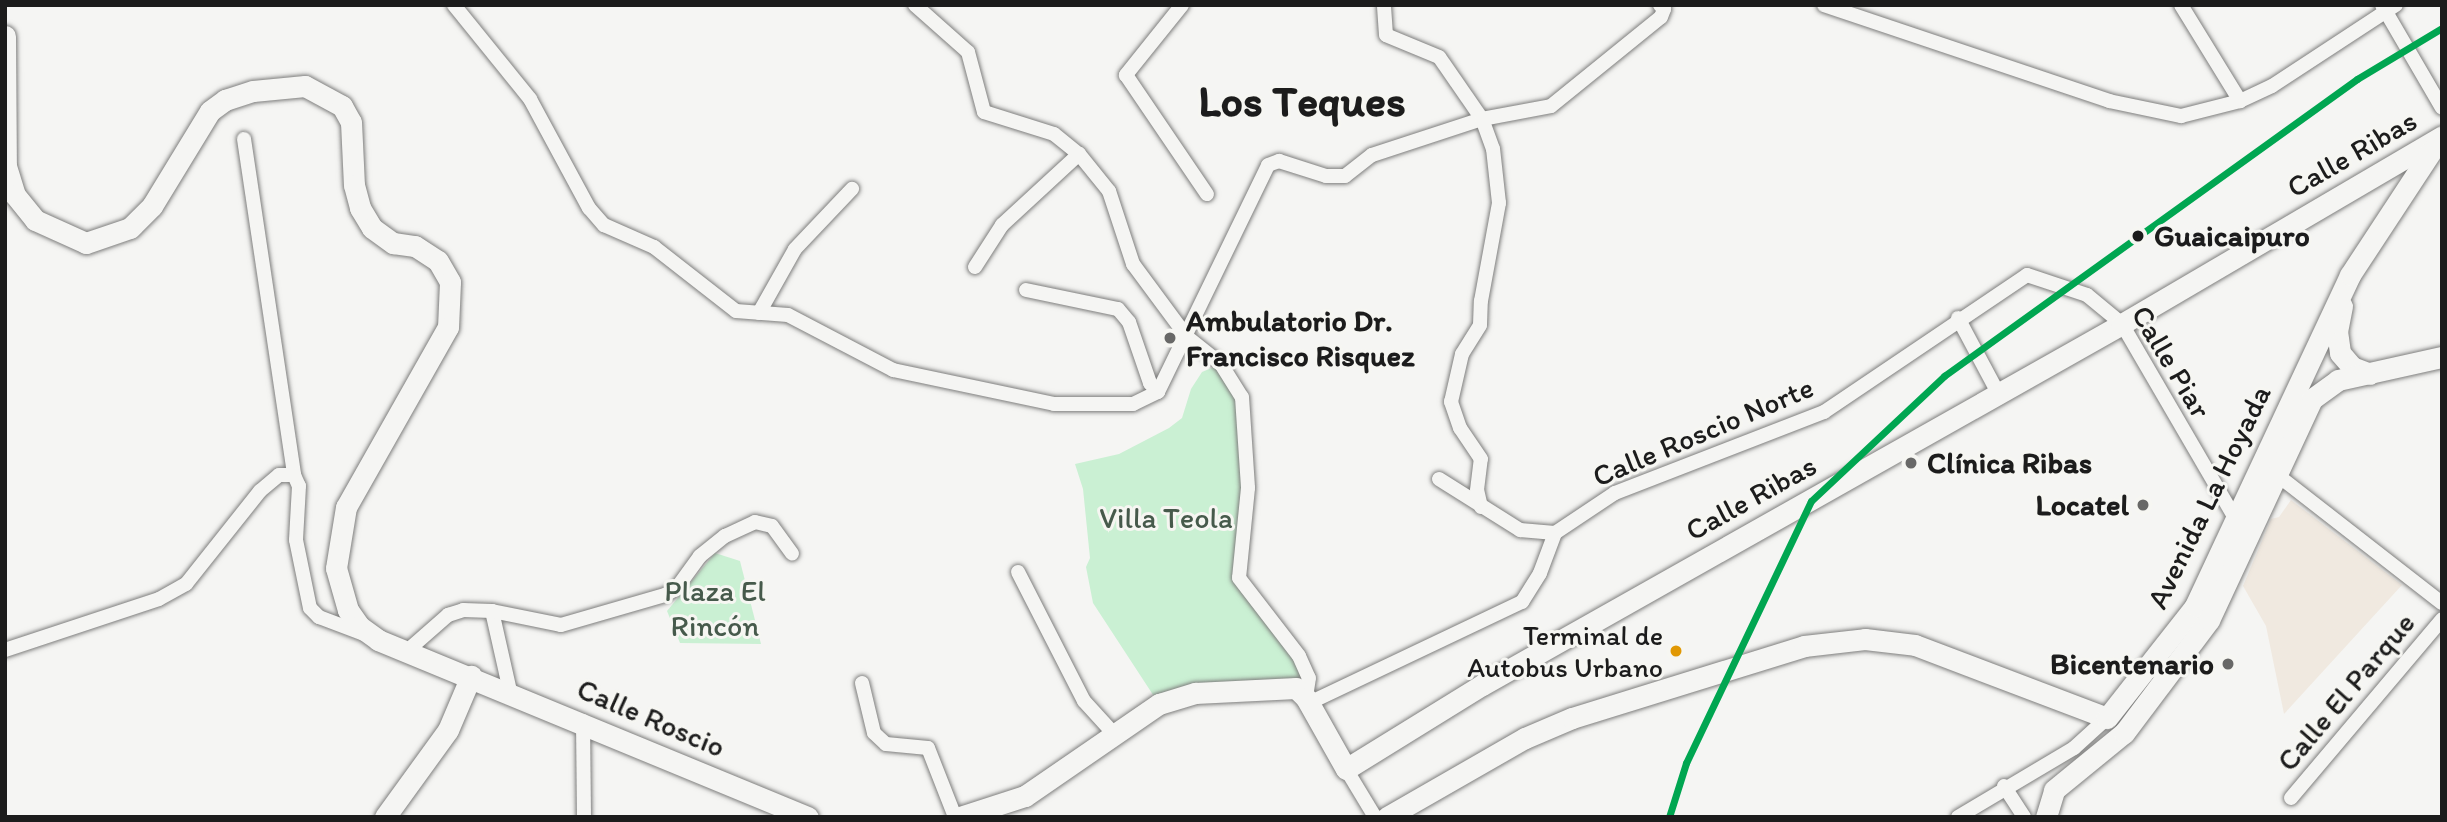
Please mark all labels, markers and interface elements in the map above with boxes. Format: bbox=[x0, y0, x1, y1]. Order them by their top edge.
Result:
district label: Los Teques bbox=[1201, 75, 1403, 127]
street label: Calle Ribas bbox=[2281, 103, 2423, 205]
place label: Guaicaipuro bbox=[2154, 218, 2310, 254]
marker: Guaicaipuro bbox=[2128, 226, 2148, 246]
street label: Calle Piar bbox=[2124, 299, 2218, 425]
place label: Ambulatorio Dr. Francisco Risquez bbox=[1186, 303, 1415, 374]
marker: Ambulatorio Dr. Francisco Risquez bbox=[1160, 328, 1180, 348]
street label: Calle Roscio Norte bbox=[1587, 369, 1819, 495]
street label: Avenida La Hoyada bbox=[2139, 380, 2279, 614]
place label: Clínica Ribas bbox=[1927, 445, 2091, 481]
street label: Calle Ribas bbox=[1680, 448, 1822, 548]
marker: Clínica Ribas bbox=[1901, 453, 1921, 473]
place label: Locatel bbox=[2035, 487, 2129, 523]
marker: Locatel bbox=[2135, 497, 2151, 513]
park label: Villa Teola bbox=[1100, 500, 1232, 536]
park label: Plaza El Rincón bbox=[664, 573, 766, 644]
street label: Calle El Parque bbox=[2270, 606, 2422, 778]
place label: Terminal de Autobus Urbano bbox=[1467, 618, 1663, 684]
marker: Terminal de Autobus Urbano bbox=[1669, 644, 1683, 658]
place label: Bicentenario bbox=[2050, 646, 2214, 682]
marker: Bicentenario bbox=[2220, 656, 2236, 672]
street label: Calle Roscio bbox=[572, 671, 730, 765]

